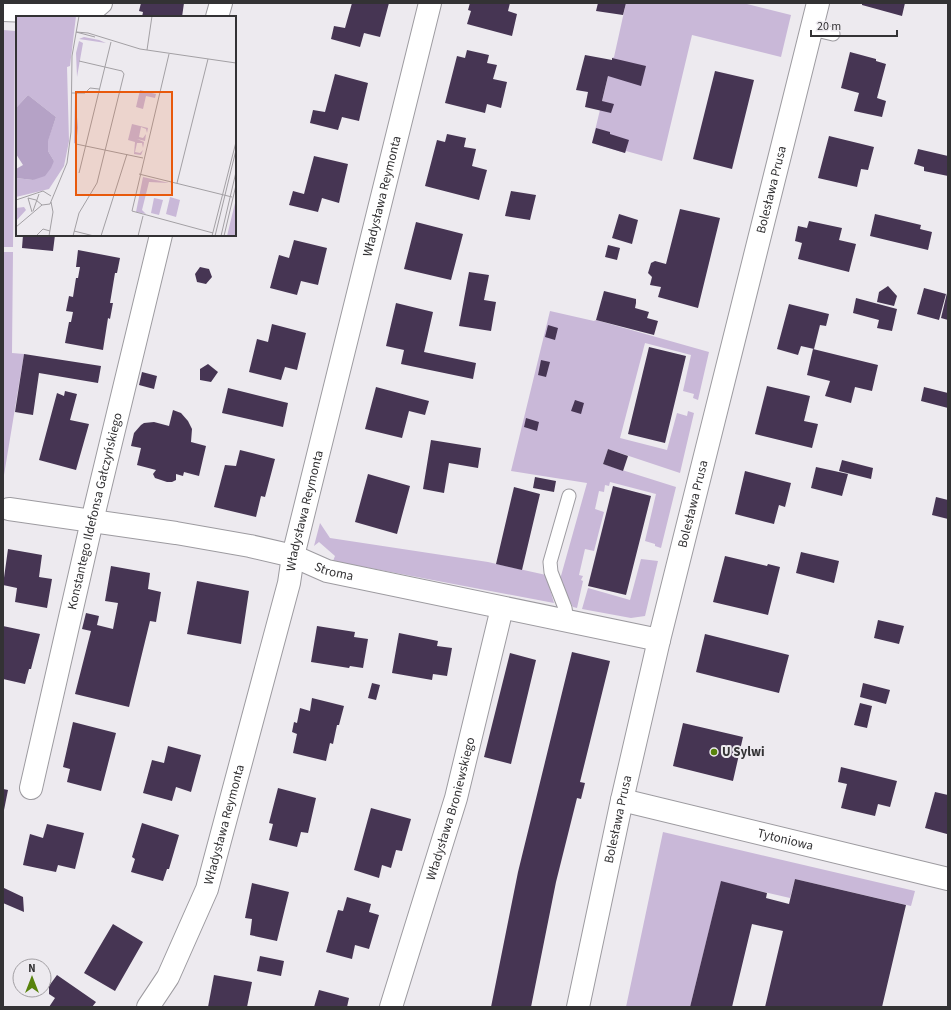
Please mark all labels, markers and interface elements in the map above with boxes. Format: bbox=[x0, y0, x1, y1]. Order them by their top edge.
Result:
scale bar bbox=[811, 12, 897, 38]
inset map bbox=[16, 16, 236, 236]
text: 20 m bbox=[817, 18, 841, 35]
street label: Władysława Reymonta bbox=[359, 134, 406, 258]
street label: Bolesława Prusa bbox=[752, 144, 791, 235]
street label: Konstantego Ildefonsa Gałczyńskiego bbox=[63, 411, 127, 612]
street label: Władysława Reymonta bbox=[282, 449, 328, 572]
street label: Bolesława Prusa bbox=[673, 458, 713, 550]
street label: Stroma bbox=[311, 557, 355, 585]
street label: Władysława Broniewskiego bbox=[422, 735, 479, 883]
place label: U Sylwi bbox=[722, 743, 765, 761]
marker: U Sylwi bbox=[709, 747, 719, 757]
street label: Władysława Reymonta bbox=[200, 762, 249, 887]
street label: Bolesława Prusa bbox=[600, 773, 636, 865]
street label: Tytoniowa bbox=[755, 824, 815, 855]
north arrow bbox=[12, 958, 52, 998]
text: N bbox=[28, 961, 36, 976]

